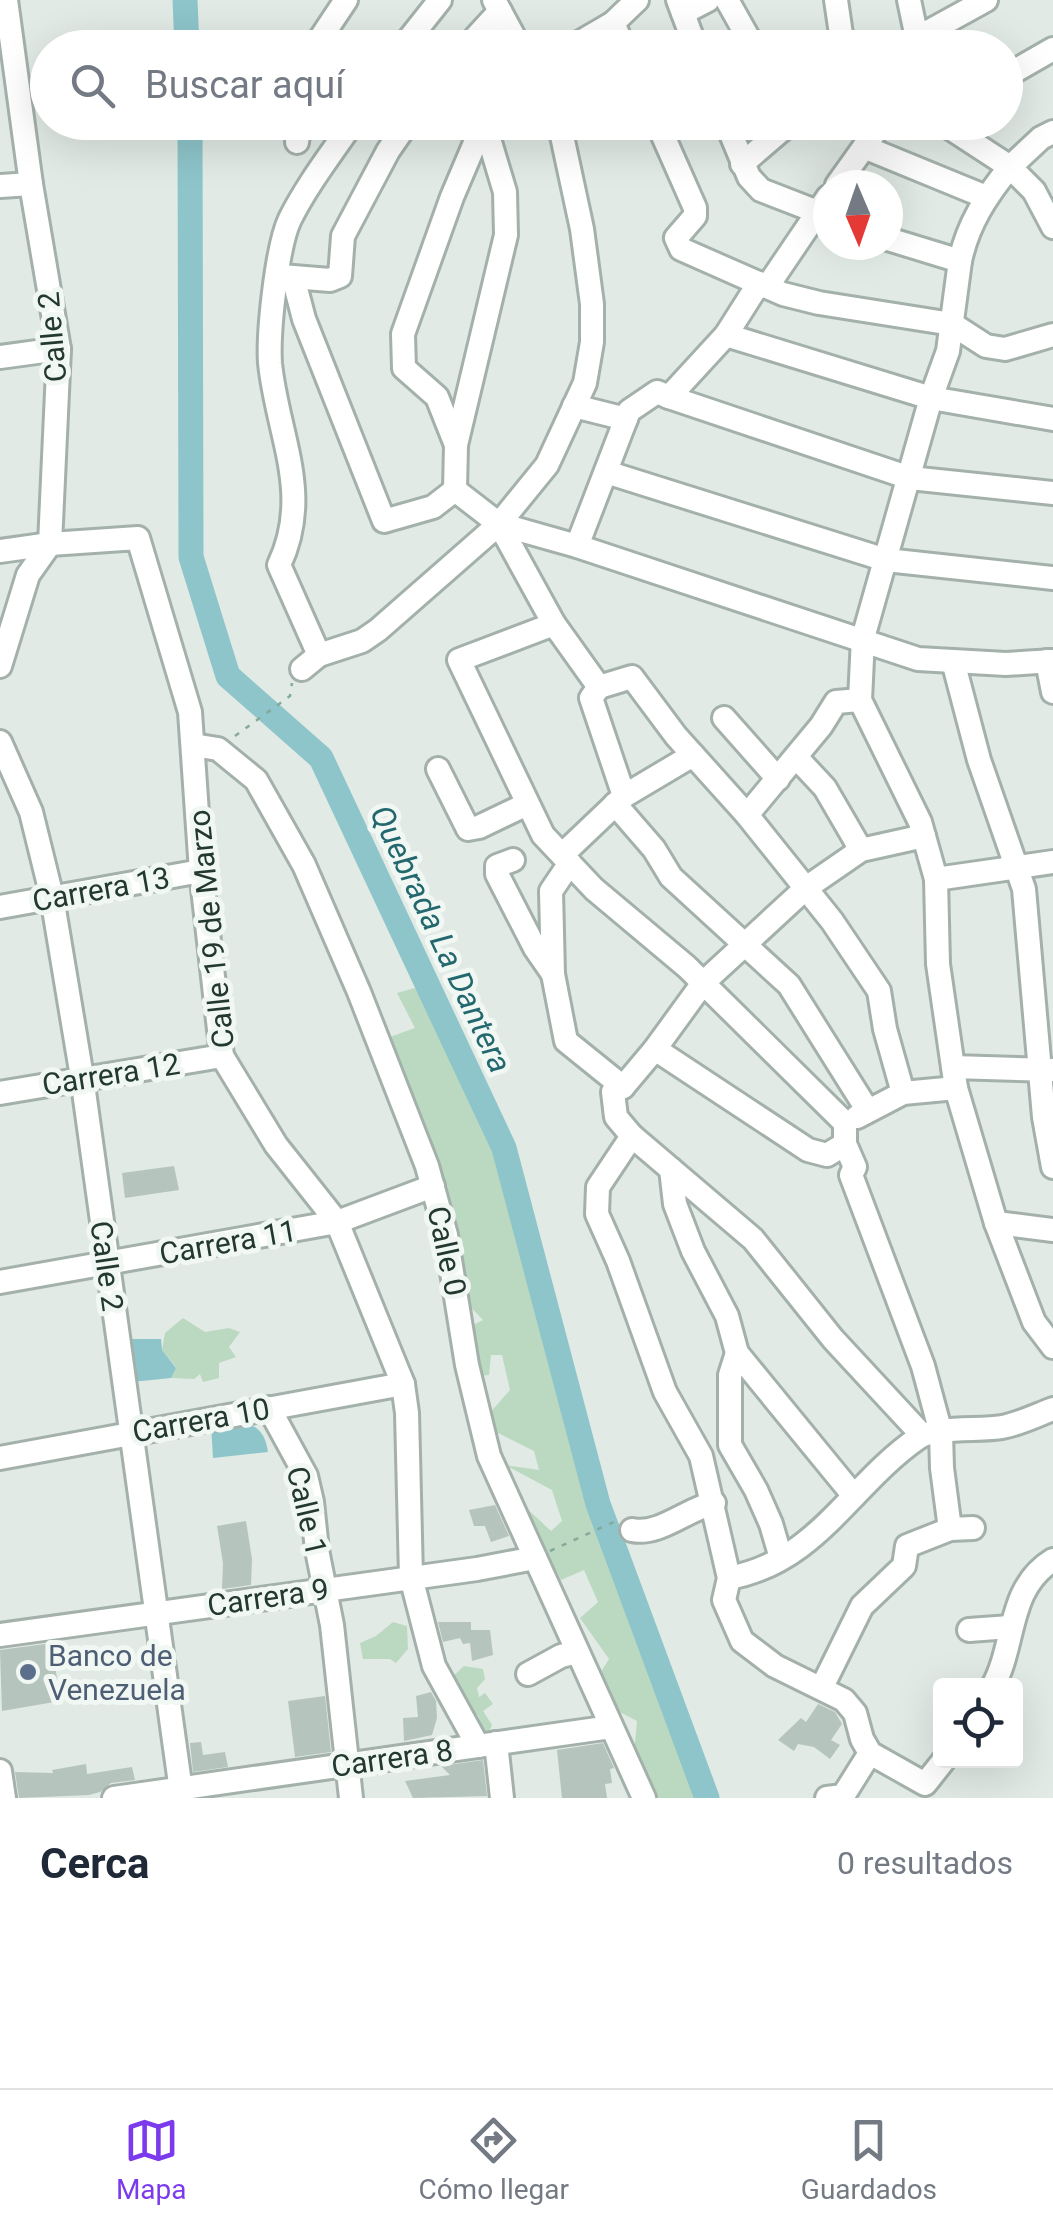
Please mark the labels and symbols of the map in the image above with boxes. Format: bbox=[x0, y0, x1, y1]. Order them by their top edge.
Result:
north arrow bbox=[813, 170, 903, 260]
street label: Calle 2 bbox=[31, 290, 73, 384]
water label: Quebrada La Dantera bbox=[362, 799, 520, 1079]
street label: Calle 19 de Marzo bbox=[181, 808, 241, 1050]
street label: Carrera 13 bbox=[30, 860, 172, 918]
street label: Carrera 12 bbox=[40, 1046, 182, 1102]
street label: Calle 0 bbox=[420, 1203, 474, 1299]
street label: Carrera 11 bbox=[157, 1213, 299, 1271]
street label: Calle 2 bbox=[83, 1219, 131, 1313]
street label: Carrera 10 bbox=[130, 1391, 272, 1449]
street label: Calle 1 bbox=[280, 1463, 334, 1559]
street label: Carrera 9 bbox=[205, 1571, 331, 1623]
place label: Banco de Venezuela bbox=[48, 1638, 186, 1707]
marker: Banco de Venezuela bbox=[17, 1661, 39, 1683]
street label: Carrera 8 bbox=[329, 1732, 455, 1784]

